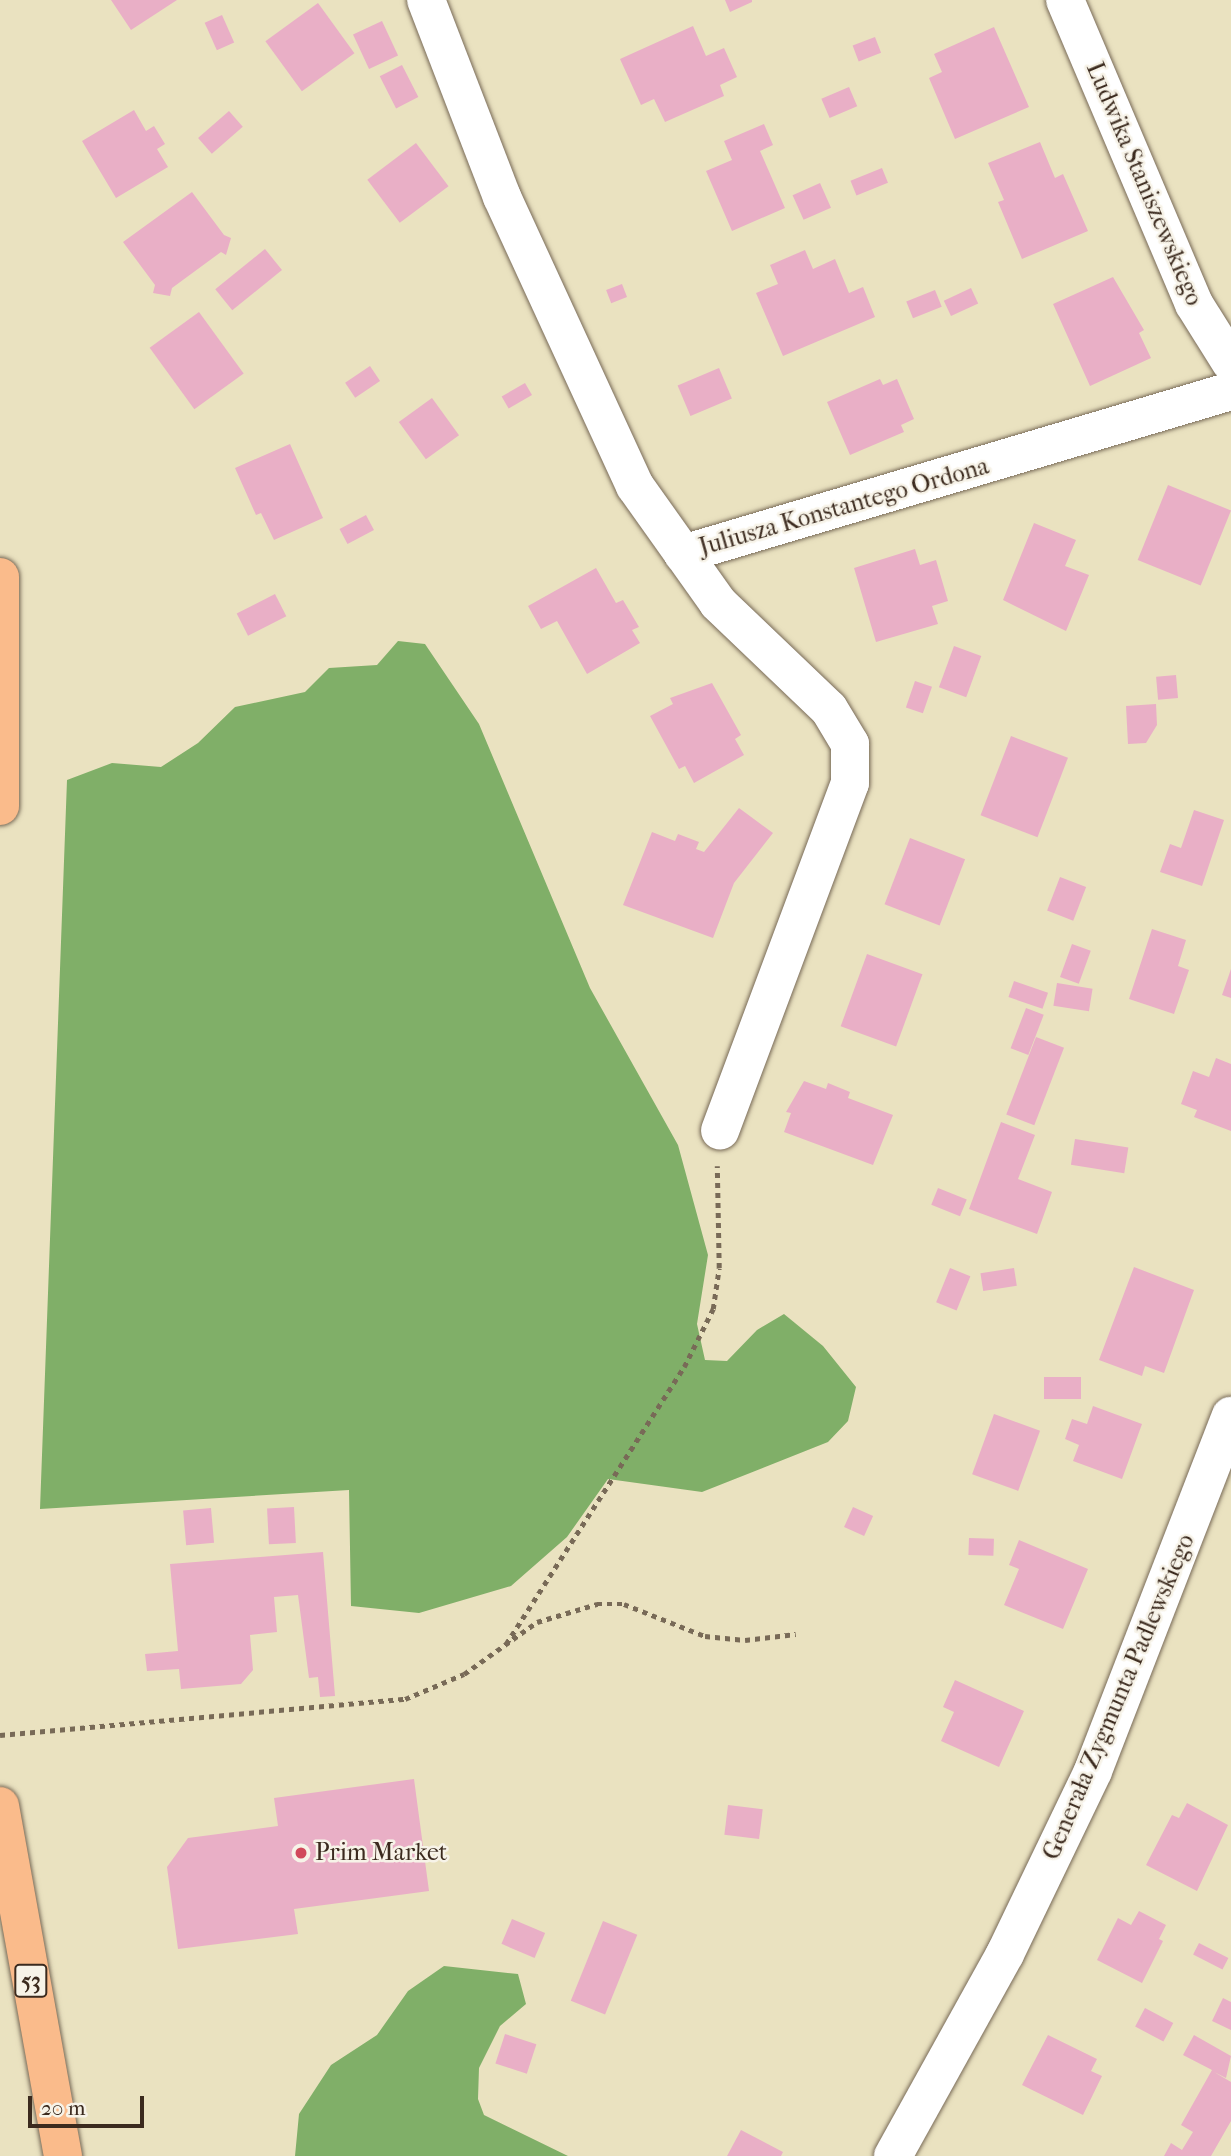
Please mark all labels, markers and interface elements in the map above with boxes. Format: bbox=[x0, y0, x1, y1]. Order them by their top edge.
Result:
street label: Ludwika Staniszewskiego bbox=[1080, 58, 1208, 310]
street label: Juliusza Konstantego Ordona bbox=[696, 452, 992, 562]
street label: Generała Zygmunta Padlewskiego bbox=[1037, 1530, 1201, 1864]
place label: Prim Market bbox=[315, 1839, 447, 1867]
marker: Prim Market bbox=[293, 1845, 309, 1861]
road number: 53 bbox=[14, 1962, 48, 2000]
scale bar bbox=[32, 2082, 147, 2126]
text: 20 m bbox=[41, 2096, 85, 2120]

